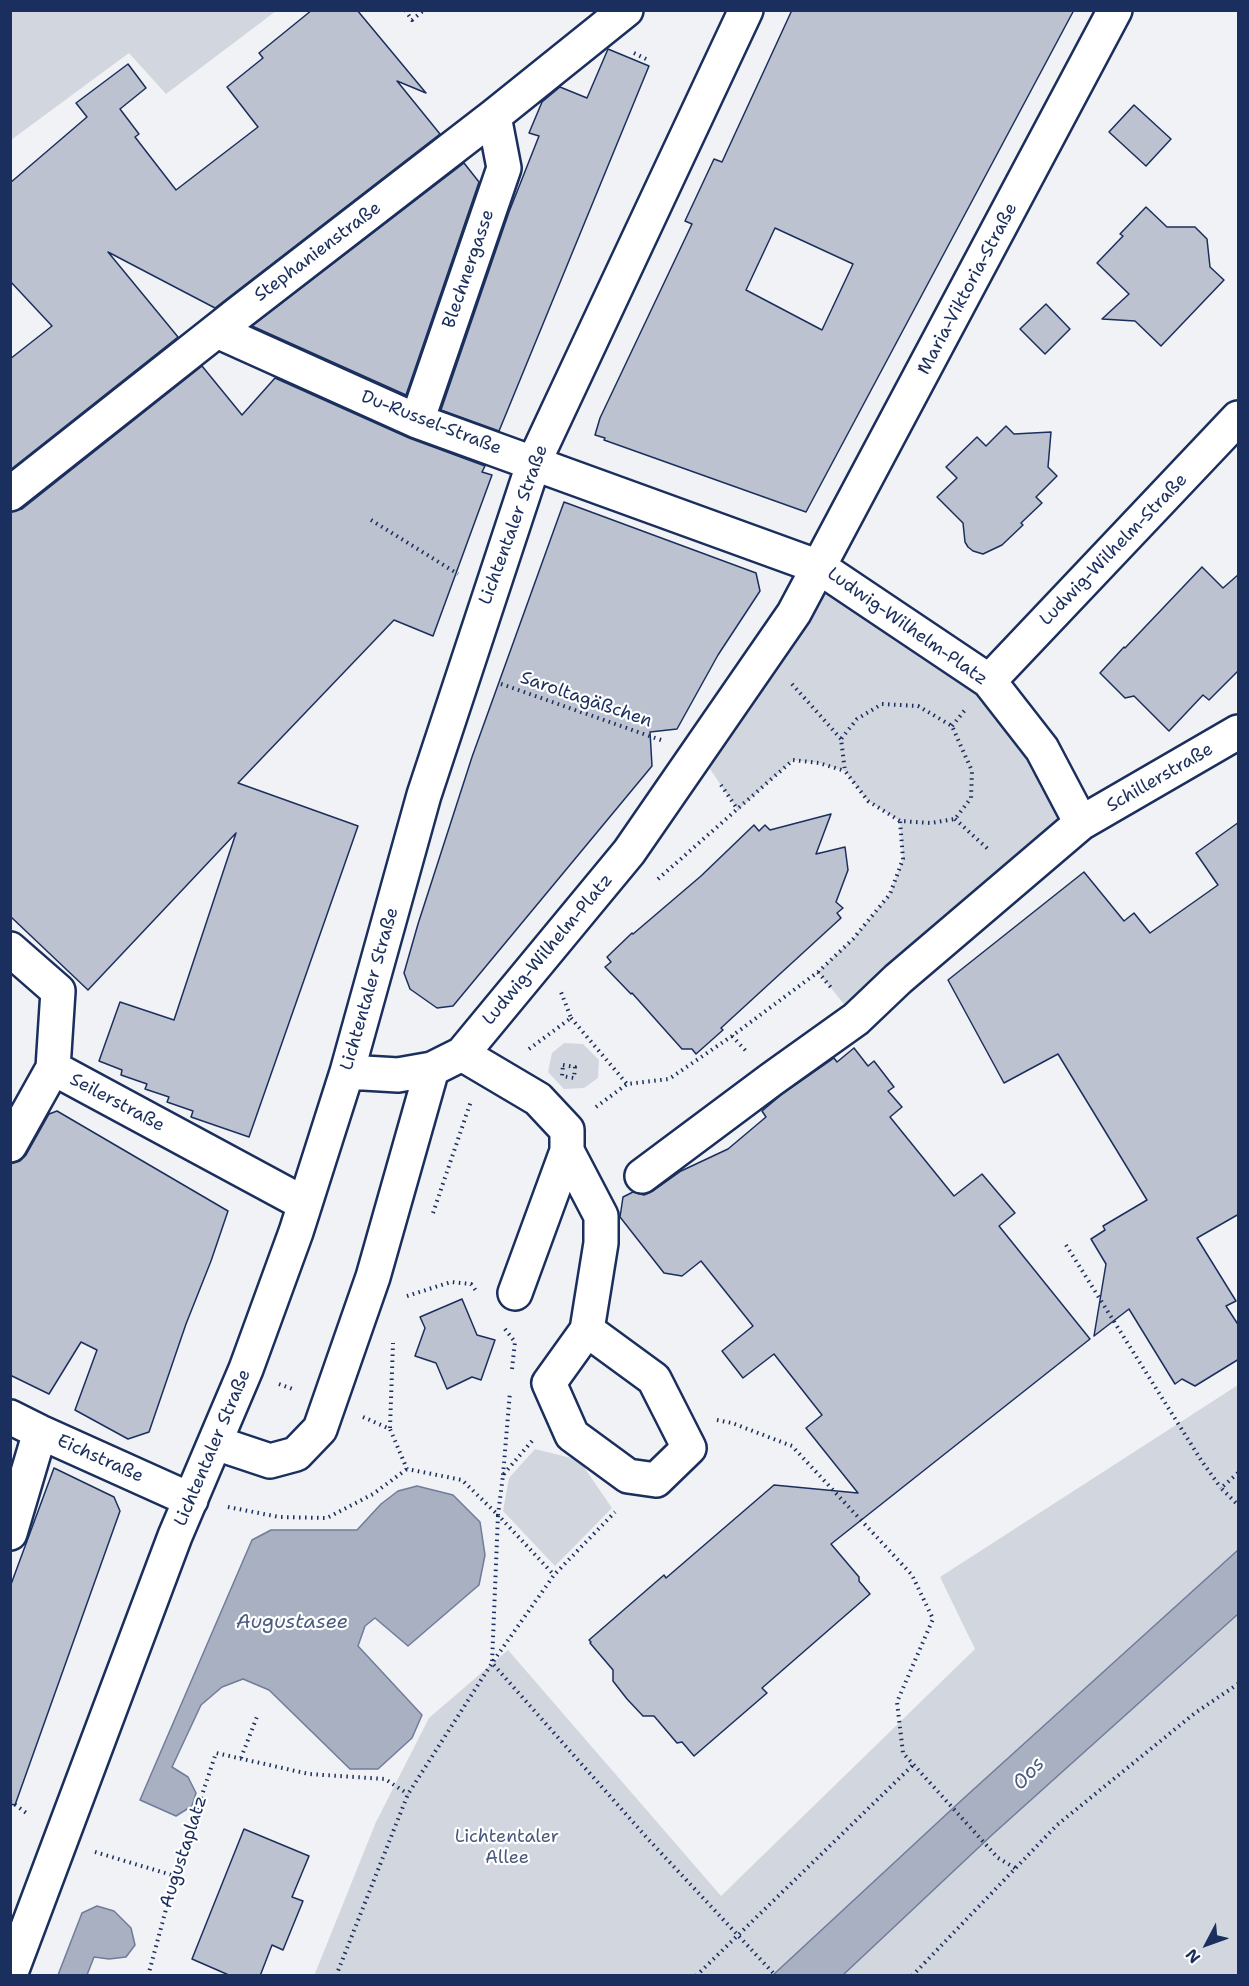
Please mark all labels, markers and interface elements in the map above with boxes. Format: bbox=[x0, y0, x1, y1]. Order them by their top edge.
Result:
street label: Stephanienstraße bbox=[250, 197, 386, 307]
street label: Maria-Viktoria-Straße bbox=[914, 199, 1022, 379]
street label: Blechnergasse bbox=[439, 207, 499, 331]
street label: Du-Russel-Straße bbox=[358, 386, 504, 460]
street label: Lichtentaler Straße bbox=[475, 442, 553, 608]
street label: Ludwig-Wilhelm-Straße bbox=[1036, 469, 1192, 631]
street label: Ludwig-Wilhelm-Platz bbox=[823, 563, 991, 691]
street label: Saroltagäßchen bbox=[517, 667, 655, 733]
street label: Schillerstraße bbox=[1103, 739, 1217, 817]
street label: Ludwig-Wilhelm-Platz bbox=[478, 870, 618, 1030]
street label: Lichtentaler Straße bbox=[336, 905, 404, 1073]
street label: Seilerstraße bbox=[66, 1069, 168, 1137]
street label: Lichtentaler Straße bbox=[170, 1366, 256, 1530]
street label: Eichstraße bbox=[53, 1430, 147, 1488]
water label: Augustasee bbox=[236, 1611, 348, 1635]
water label: Oos bbox=[1008, 1752, 1050, 1796]
street label: Augustaplatz bbox=[156, 1793, 212, 1911]
park label: Lichtentaler Allee bbox=[455, 1826, 559, 1868]
north arrow bbox=[1177, 1914, 1237, 1974]
text: N bbox=[1181, 1944, 1205, 1968]

